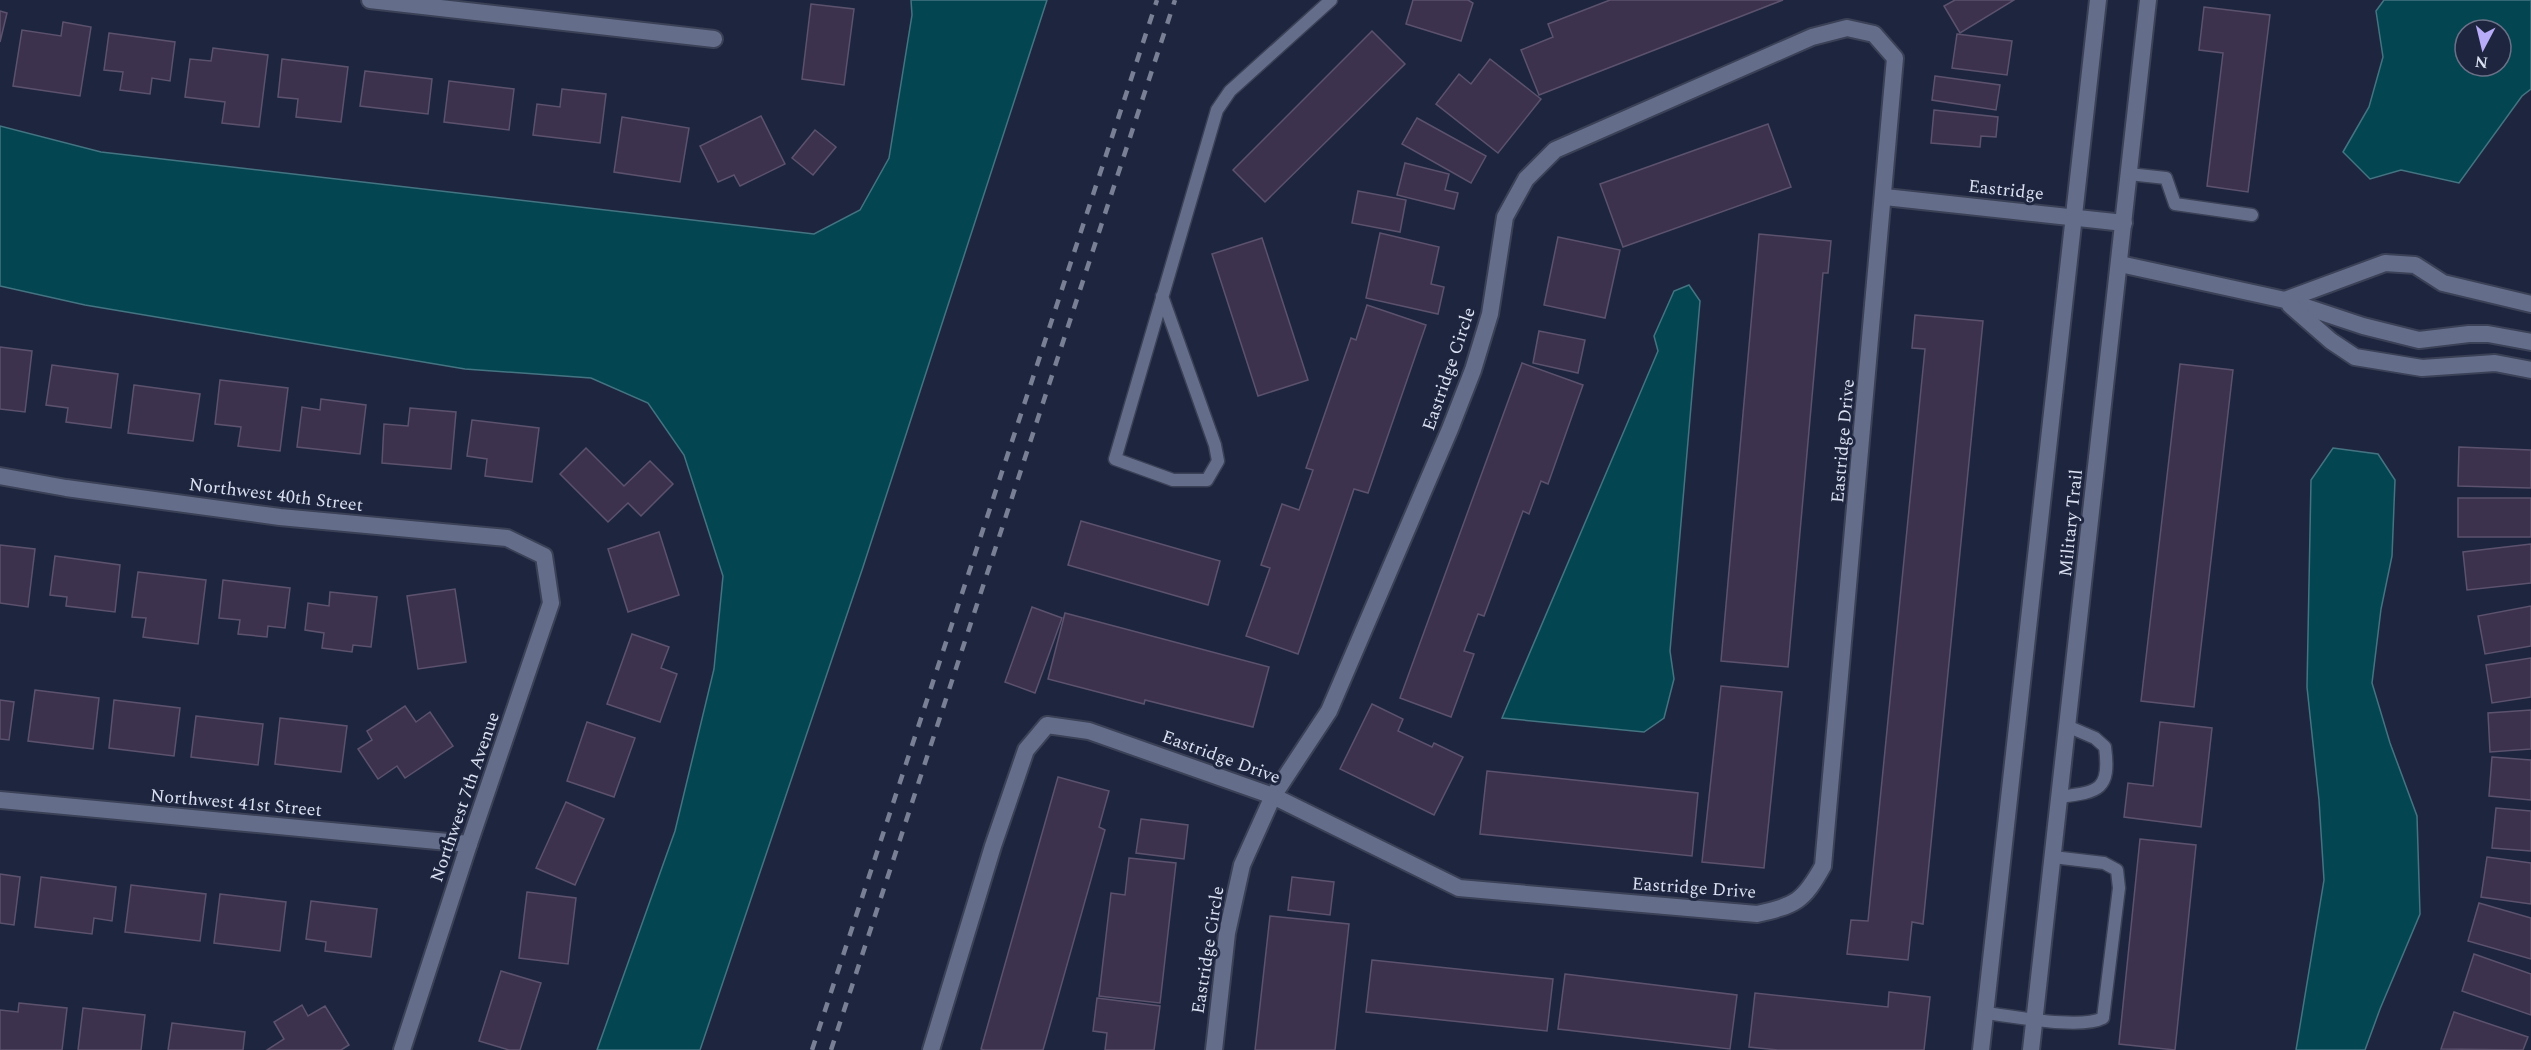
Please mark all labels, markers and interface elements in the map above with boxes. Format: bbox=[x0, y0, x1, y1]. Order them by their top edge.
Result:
north arrow bbox=[2453, 18, 2513, 78]
text: N bbox=[2473, 49, 2489, 75]
street label: Eastridge bbox=[1967, 173, 2045, 207]
street label: Eastridge Circle bbox=[1415, 304, 1483, 434]
street label: Eastridge Drive bbox=[1824, 378, 1862, 504]
street label: Military Trail bbox=[2052, 468, 2090, 578]
street label: Northwest 40th Street bbox=[187, 471, 365, 519]
street label: Northwest 7th Avenue bbox=[423, 708, 507, 886]
street label: Eastridge Drive bbox=[1158, 723, 1284, 791]
street label: Northwest 41st Street bbox=[149, 782, 323, 824]
street label: Eastridge Drive bbox=[1631, 870, 1757, 906]
street label: Eastridge Circle bbox=[1185, 884, 1231, 1016]

